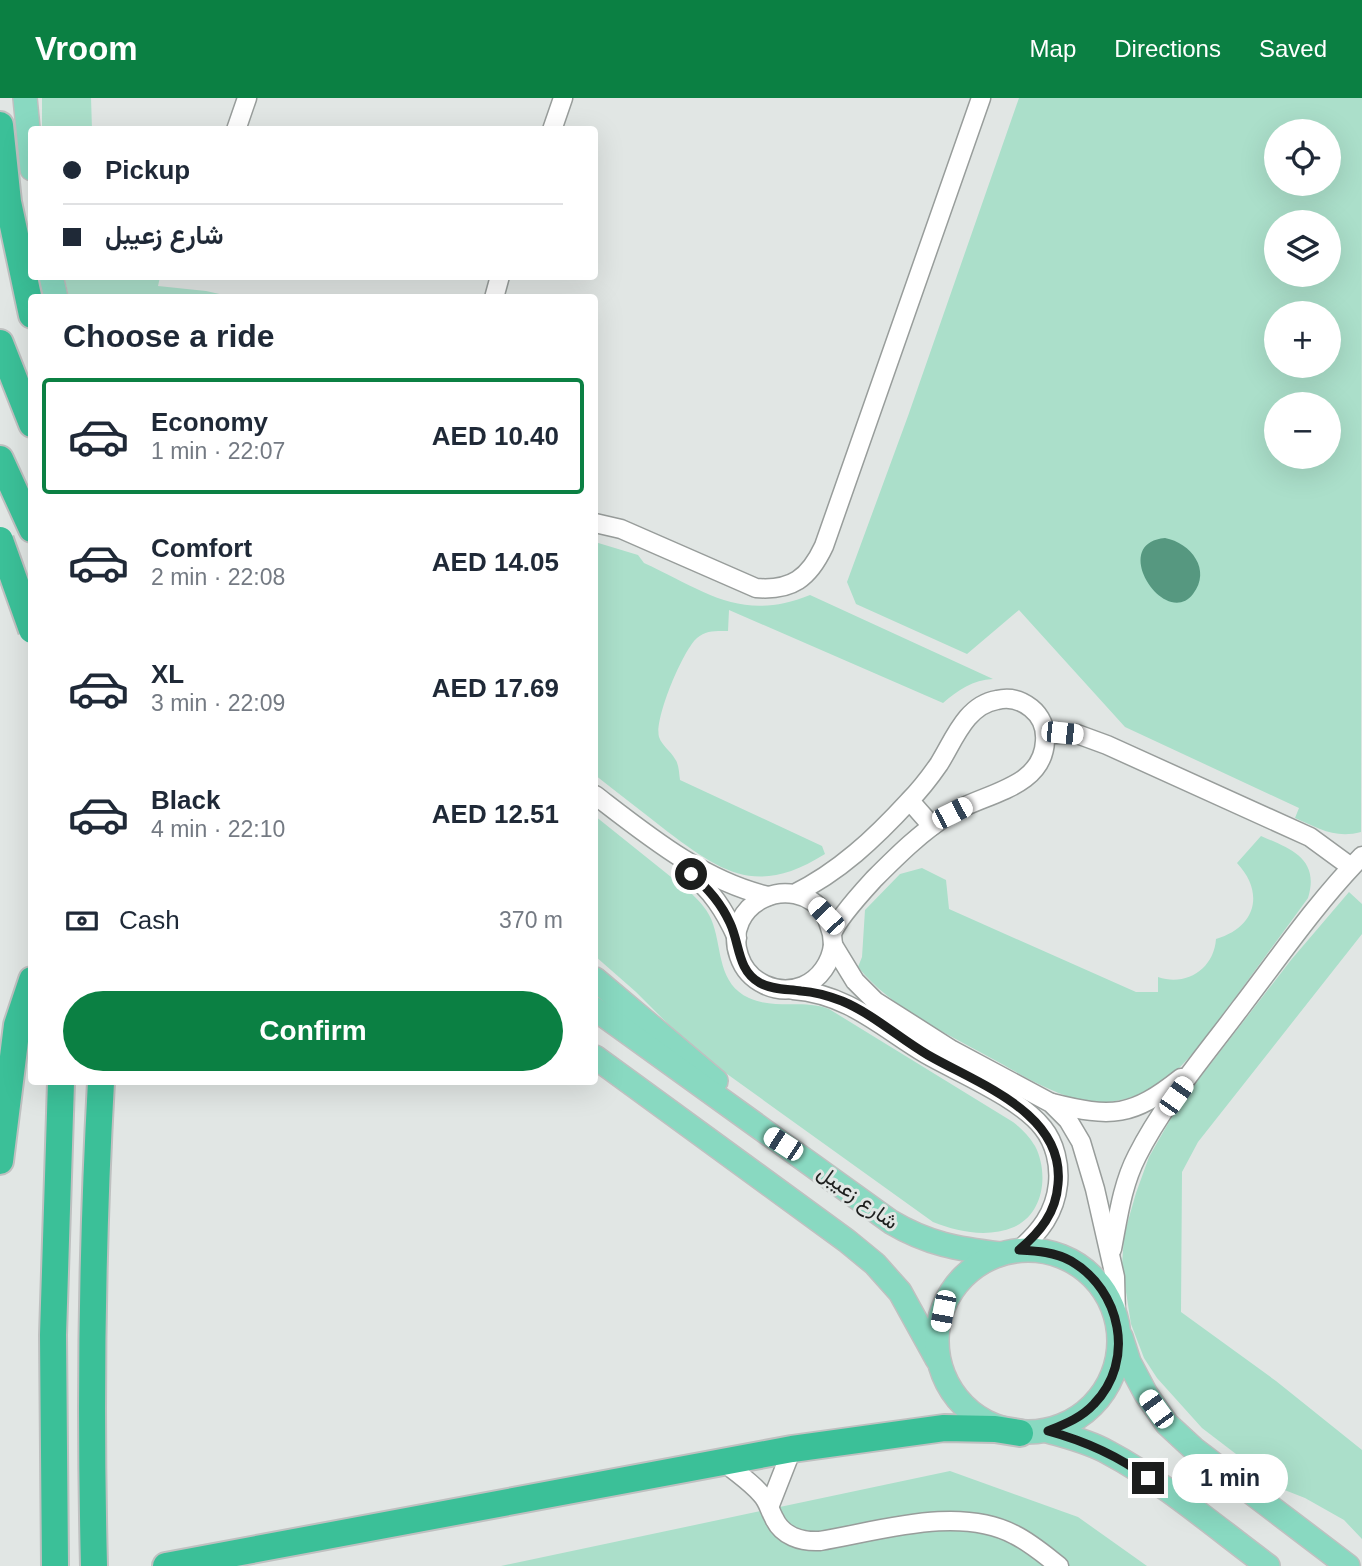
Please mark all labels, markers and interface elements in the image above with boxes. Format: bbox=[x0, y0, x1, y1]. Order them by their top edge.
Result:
text: Vroom bbox=[35, 30, 138, 67]
text: Map bbox=[1030, 35, 1076, 62]
text: Directions bbox=[1114, 35, 1221, 62]
text: Saved bbox=[1259, 35, 1327, 62]
map controls bbox=[1264, 119, 1341, 469]
button: locate bbox=[1264, 119, 1341, 196]
text: Pickup bbox=[105, 155, 190, 185]
button: layers bbox=[1264, 210, 1341, 287]
text: شارع زعيبل bbox=[105, 220, 224, 250]
button: + bbox=[1264, 301, 1341, 378]
text: Choose a ride bbox=[63, 318, 275, 354]
button: − bbox=[1264, 392, 1341, 469]
icon: car bbox=[67, 405, 130, 468]
text: Economy bbox=[151, 407, 268, 437]
text: AED 10.40 bbox=[432, 421, 559, 451]
text: 1 min · 22:07 bbox=[151, 438, 285, 464]
icon: car bbox=[67, 531, 130, 594]
text: Comfort bbox=[151, 533, 252, 563]
text: AED 14.05 bbox=[432, 547, 559, 577]
text: 2 min · 22:08 bbox=[151, 564, 285, 590]
icon: car bbox=[67, 657, 130, 720]
text: XL bbox=[151, 659, 184, 689]
text: AED 17.69 bbox=[432, 673, 559, 703]
text: 3 min · 22:09 bbox=[151, 690, 285, 716]
car bbox=[1041, 720, 1084, 746]
icon: car bbox=[67, 783, 130, 846]
text: Black bbox=[151, 785, 220, 815]
car bbox=[929, 794, 976, 832]
text: AED 12.51 bbox=[432, 799, 559, 829]
text: 4 min · 22:10 bbox=[151, 816, 285, 842]
route start bbox=[675, 858, 707, 890]
car bbox=[804, 893, 849, 939]
icon: cash bbox=[63, 902, 101, 940]
text: Cash bbox=[119, 905, 180, 935]
text: 370 m bbox=[499, 907, 563, 933]
button: Confirm bbox=[63, 991, 563, 1071]
car bbox=[1156, 1073, 1197, 1119]
car bbox=[760, 1124, 807, 1164]
street label: شارع زعيبل bbox=[812, 1160, 903, 1236]
car bbox=[929, 1288, 958, 1334]
car bbox=[1136, 1386, 1177, 1432]
callout: 1 min bbox=[1172, 1454, 1288, 1502]
route end bbox=[1132, 1462, 1164, 1494]
text: 1 min bbox=[1200, 1465, 1260, 1491]

